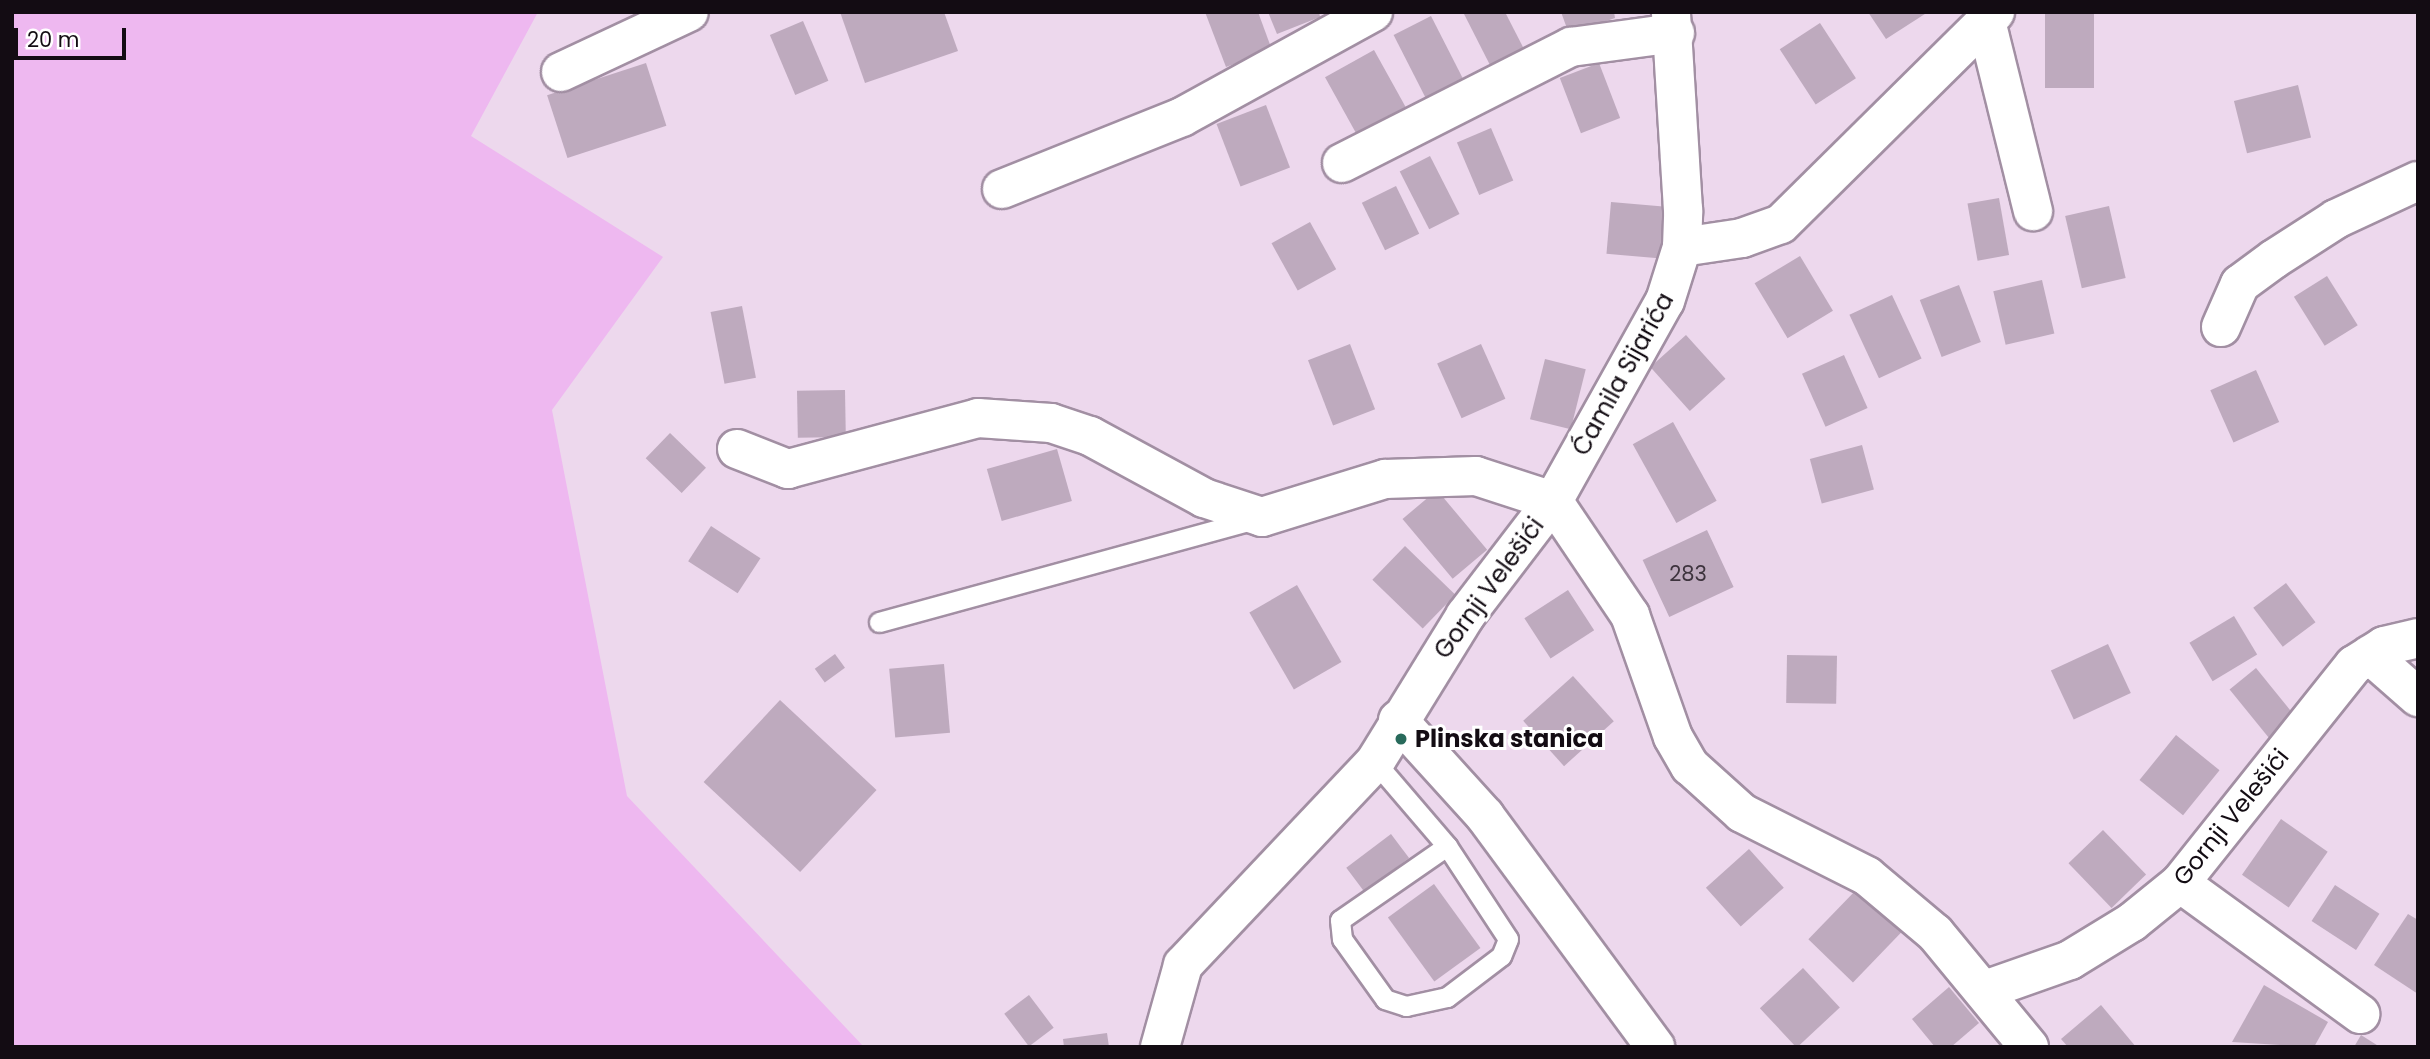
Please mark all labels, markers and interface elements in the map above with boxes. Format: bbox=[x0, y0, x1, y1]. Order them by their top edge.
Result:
scale bar bbox=[18, 14, 130, 58]
text: 20 m bbox=[27, 25, 80, 54]
street label: Ćamila Sijarića bbox=[1566, 288, 1680, 460]
street label: Gornji Velešići bbox=[1428, 512, 1550, 664]
house number: 283 bbox=[1669, 561, 1707, 587]
place label: Plinska stanica bbox=[1415, 725, 1603, 753]
marker: Plinska stanica bbox=[1393, 731, 1409, 747]
street label: Gornji Velešići bbox=[2167, 743, 2295, 891]

